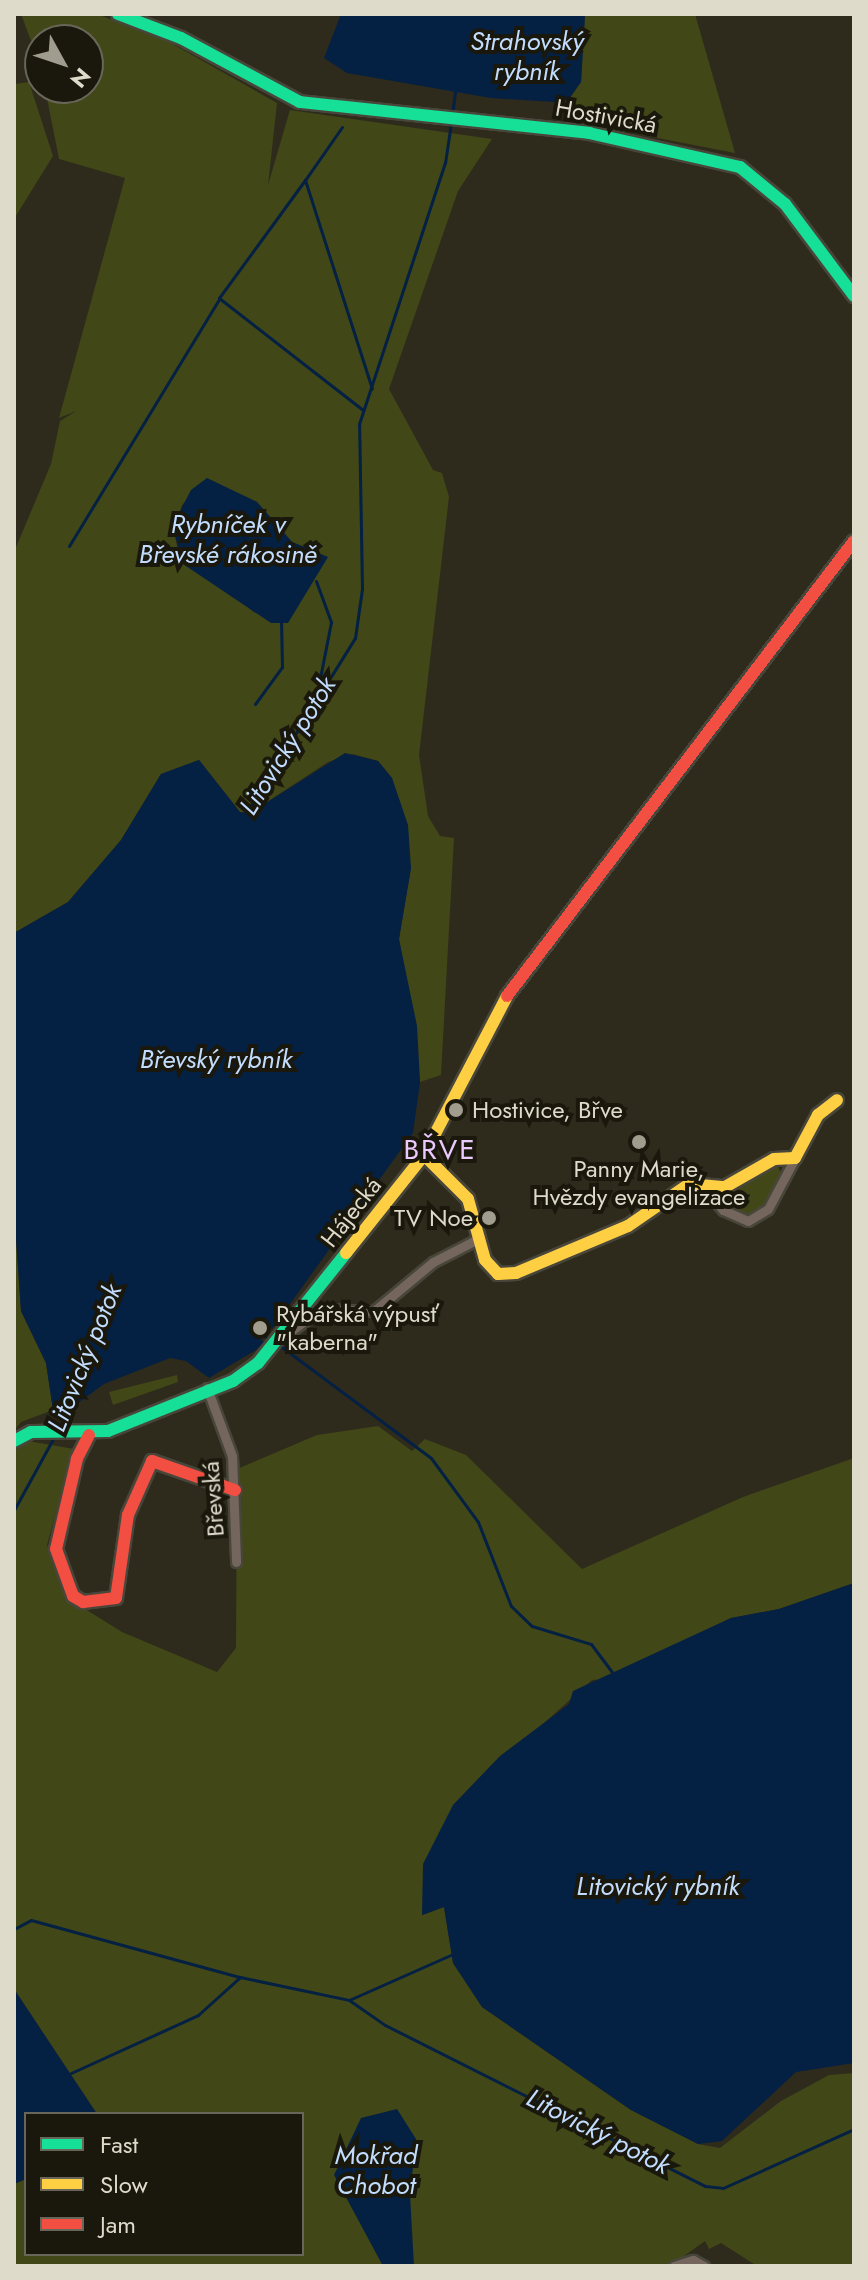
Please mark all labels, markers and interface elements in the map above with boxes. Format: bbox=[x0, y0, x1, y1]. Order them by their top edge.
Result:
north arrow bbox=[24, 24, 104, 104]
water label: Strahovský rybník bbox=[470, 26, 584, 88]
text: N bbox=[63, 61, 99, 95]
street label: Hostivická bbox=[553, 93, 659, 139]
water label: Rybníček v Břevské rákosině bbox=[139, 509, 317, 570]
water label: Litovický potok bbox=[233, 671, 343, 821]
water label: Břevský rybník bbox=[140, 1044, 292, 1076]
place label: Hostivice, Břve bbox=[472, 1096, 623, 1124]
marker: Hostivice, Břve bbox=[447, 1101, 465, 1119]
district label: BŘVE bbox=[403, 1133, 477, 1167]
marker: Panny Marie, Hvězdy evangelizace bbox=[630, 1133, 648, 1151]
place label: Panny Marie, Hvězdy evangelizace bbox=[533, 1155, 745, 1211]
street label: Hájecká bbox=[315, 1171, 387, 1253]
place label: TV Noe bbox=[394, 1204, 473, 1232]
marker: TV Noe bbox=[480, 1209, 498, 1227]
water label: Litovický potok bbox=[41, 1280, 129, 1436]
place label: Rybářská výpusť "kaberna" bbox=[276, 1300, 439, 1356]
marker: Rybářská výpusť "kaberna" bbox=[251, 1319, 269, 1337]
street label: Břevská bbox=[196, 1460, 230, 1538]
water label: Litovický rybník bbox=[576, 1871, 740, 1903]
water label: Litovický potok bbox=[521, 2083, 675, 2181]
legend bbox=[24, 2112, 304, 2256]
text: Fast bbox=[100, 2127, 138, 2162]
water label: Mokřad Chobot bbox=[335, 2140, 417, 2202]
text: Slow bbox=[100, 2167, 148, 2202]
text: Jam bbox=[100, 2207, 136, 2242]

